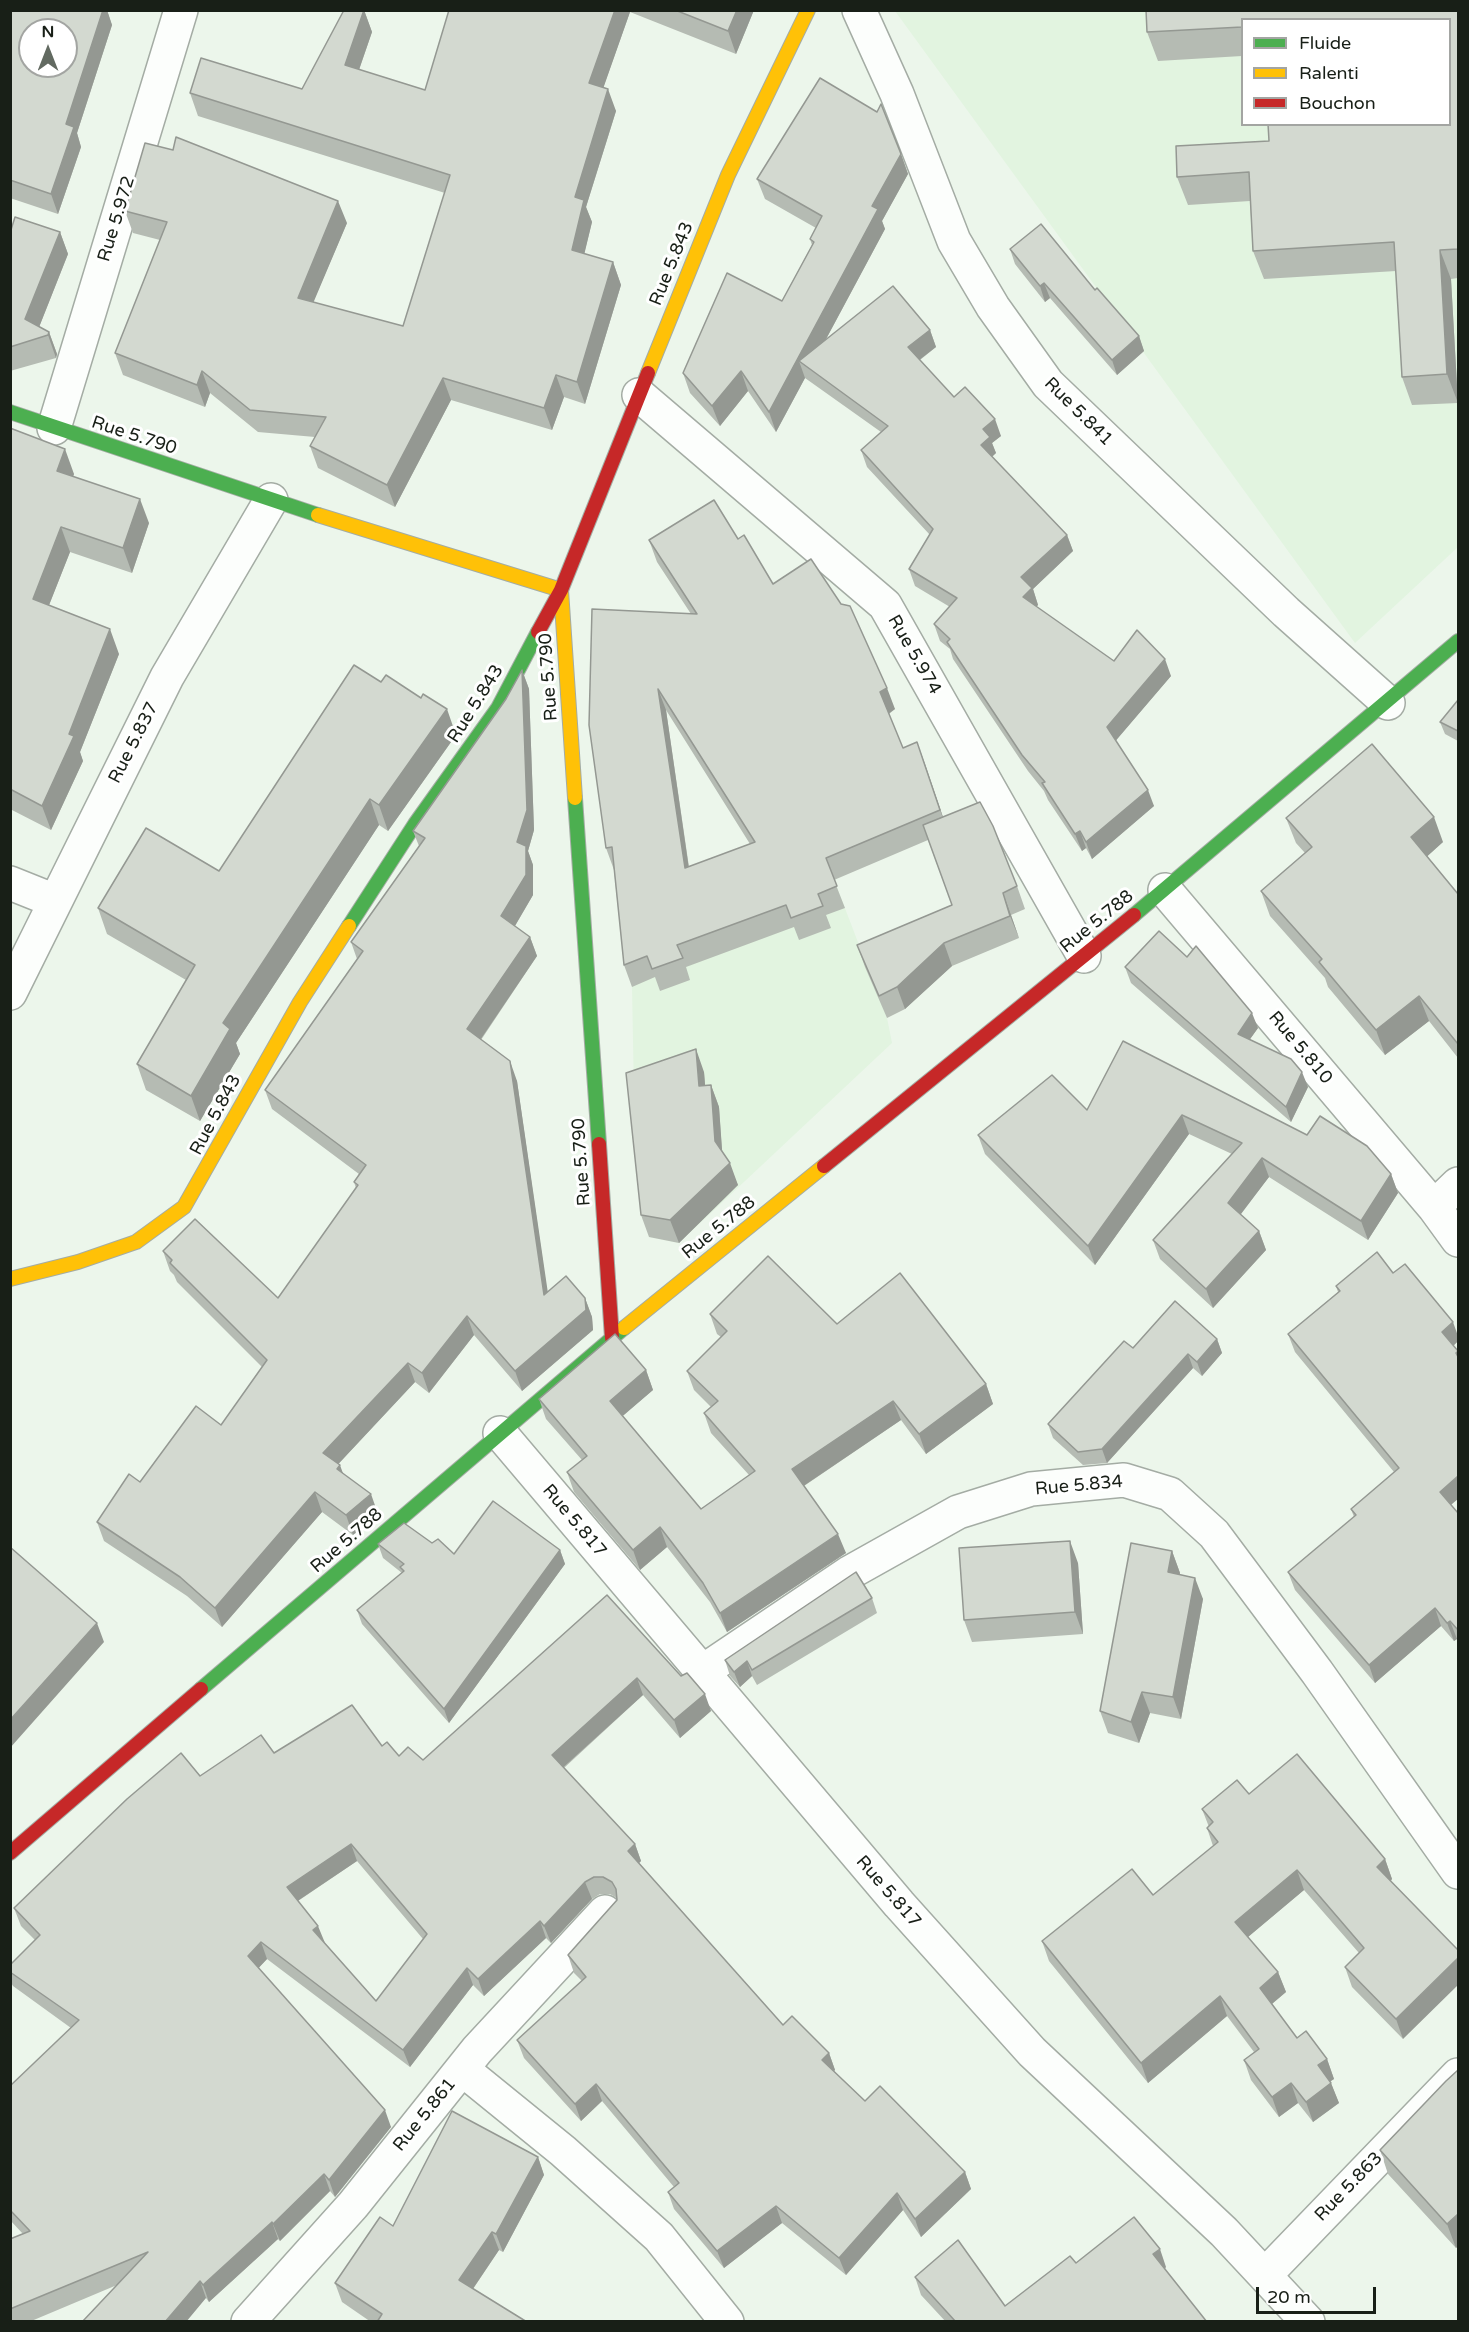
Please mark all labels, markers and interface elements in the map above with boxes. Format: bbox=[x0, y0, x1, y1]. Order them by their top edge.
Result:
north arrow bbox=[18, 18, 78, 78]
legend bbox=[1241, 18, 1451, 126]
text: N bbox=[42, 22, 54, 42]
text: Fluide bbox=[1299, 32, 1351, 54]
text: Ralenti bbox=[1299, 62, 1359, 84]
text: Bouchon bbox=[1299, 92, 1376, 114]
street label: Rue 5.972 bbox=[94, 174, 140, 264]
street label: Rue 5.843 bbox=[645, 219, 699, 309]
street label: Rue 5.841 bbox=[1039, 373, 1117, 451]
street label: Rue 5.790 bbox=[89, 412, 179, 460]
street label: Rue 5.974 bbox=[883, 611, 945, 699]
street label: Rue 5.790 bbox=[535, 632, 563, 722]
street label: Rue 5.843 bbox=[443, 661, 509, 747]
street label: Rue 5.837 bbox=[104, 699, 164, 787]
street label: Rue 5.788 bbox=[1056, 886, 1138, 958]
street label: Rue 5.810 bbox=[1263, 1007, 1337, 1089]
street label: Rue 5.843 bbox=[186, 1071, 246, 1159]
street label: Rue 5.790 bbox=[568, 1117, 596, 1207]
street label: Rue 5.788 bbox=[678, 1192, 760, 1264]
street label: Rue 5.834 bbox=[1034, 1471, 1124, 1501]
street label: Rue 5.817 bbox=[537, 1480, 611, 1562]
street label: Rue 5.788 bbox=[307, 1504, 387, 1578]
street label: Rue 5.817 bbox=[851, 1852, 925, 1932]
street label: Rue 5.861 bbox=[389, 2074, 461, 2156]
street label: Rue 5.863 bbox=[1311, 2148, 1387, 2226]
scale bar bbox=[1259, 2275, 1379, 2313]
text: 20 m bbox=[1267, 2286, 1311, 2308]

